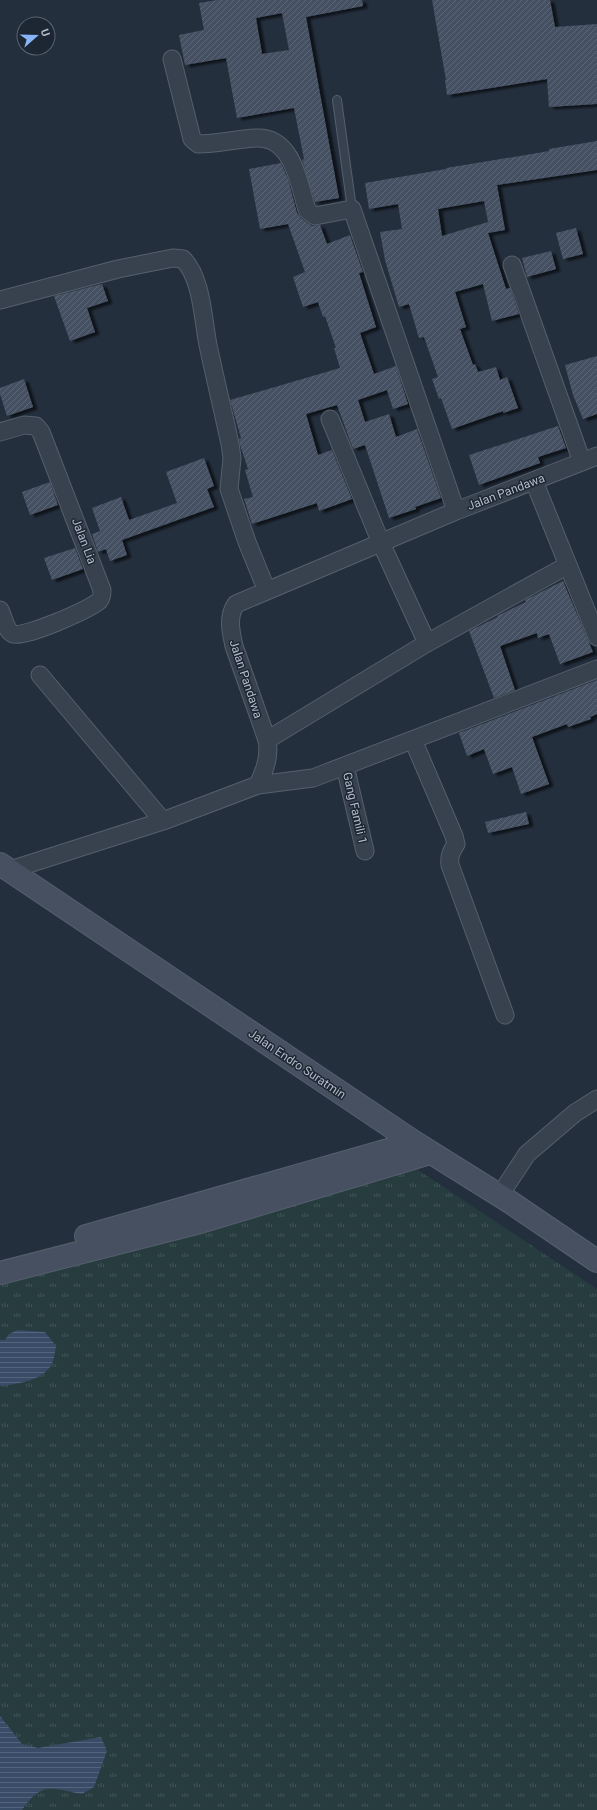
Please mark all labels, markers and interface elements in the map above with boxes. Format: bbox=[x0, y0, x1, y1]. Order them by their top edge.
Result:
north arrow bbox=[16, 16, 56, 56]
text: U bbox=[38, 27, 52, 38]
street label: Jalan Pandawa bbox=[465, 471, 547, 513]
street label: Jalan Lia bbox=[69, 516, 99, 566]
street label: Jalan Pandawa bbox=[227, 638, 265, 720]
street label: Gang Famili 1 bbox=[340, 771, 370, 845]
street label: Jalan Endro Suratmin bbox=[246, 1026, 348, 1102]

